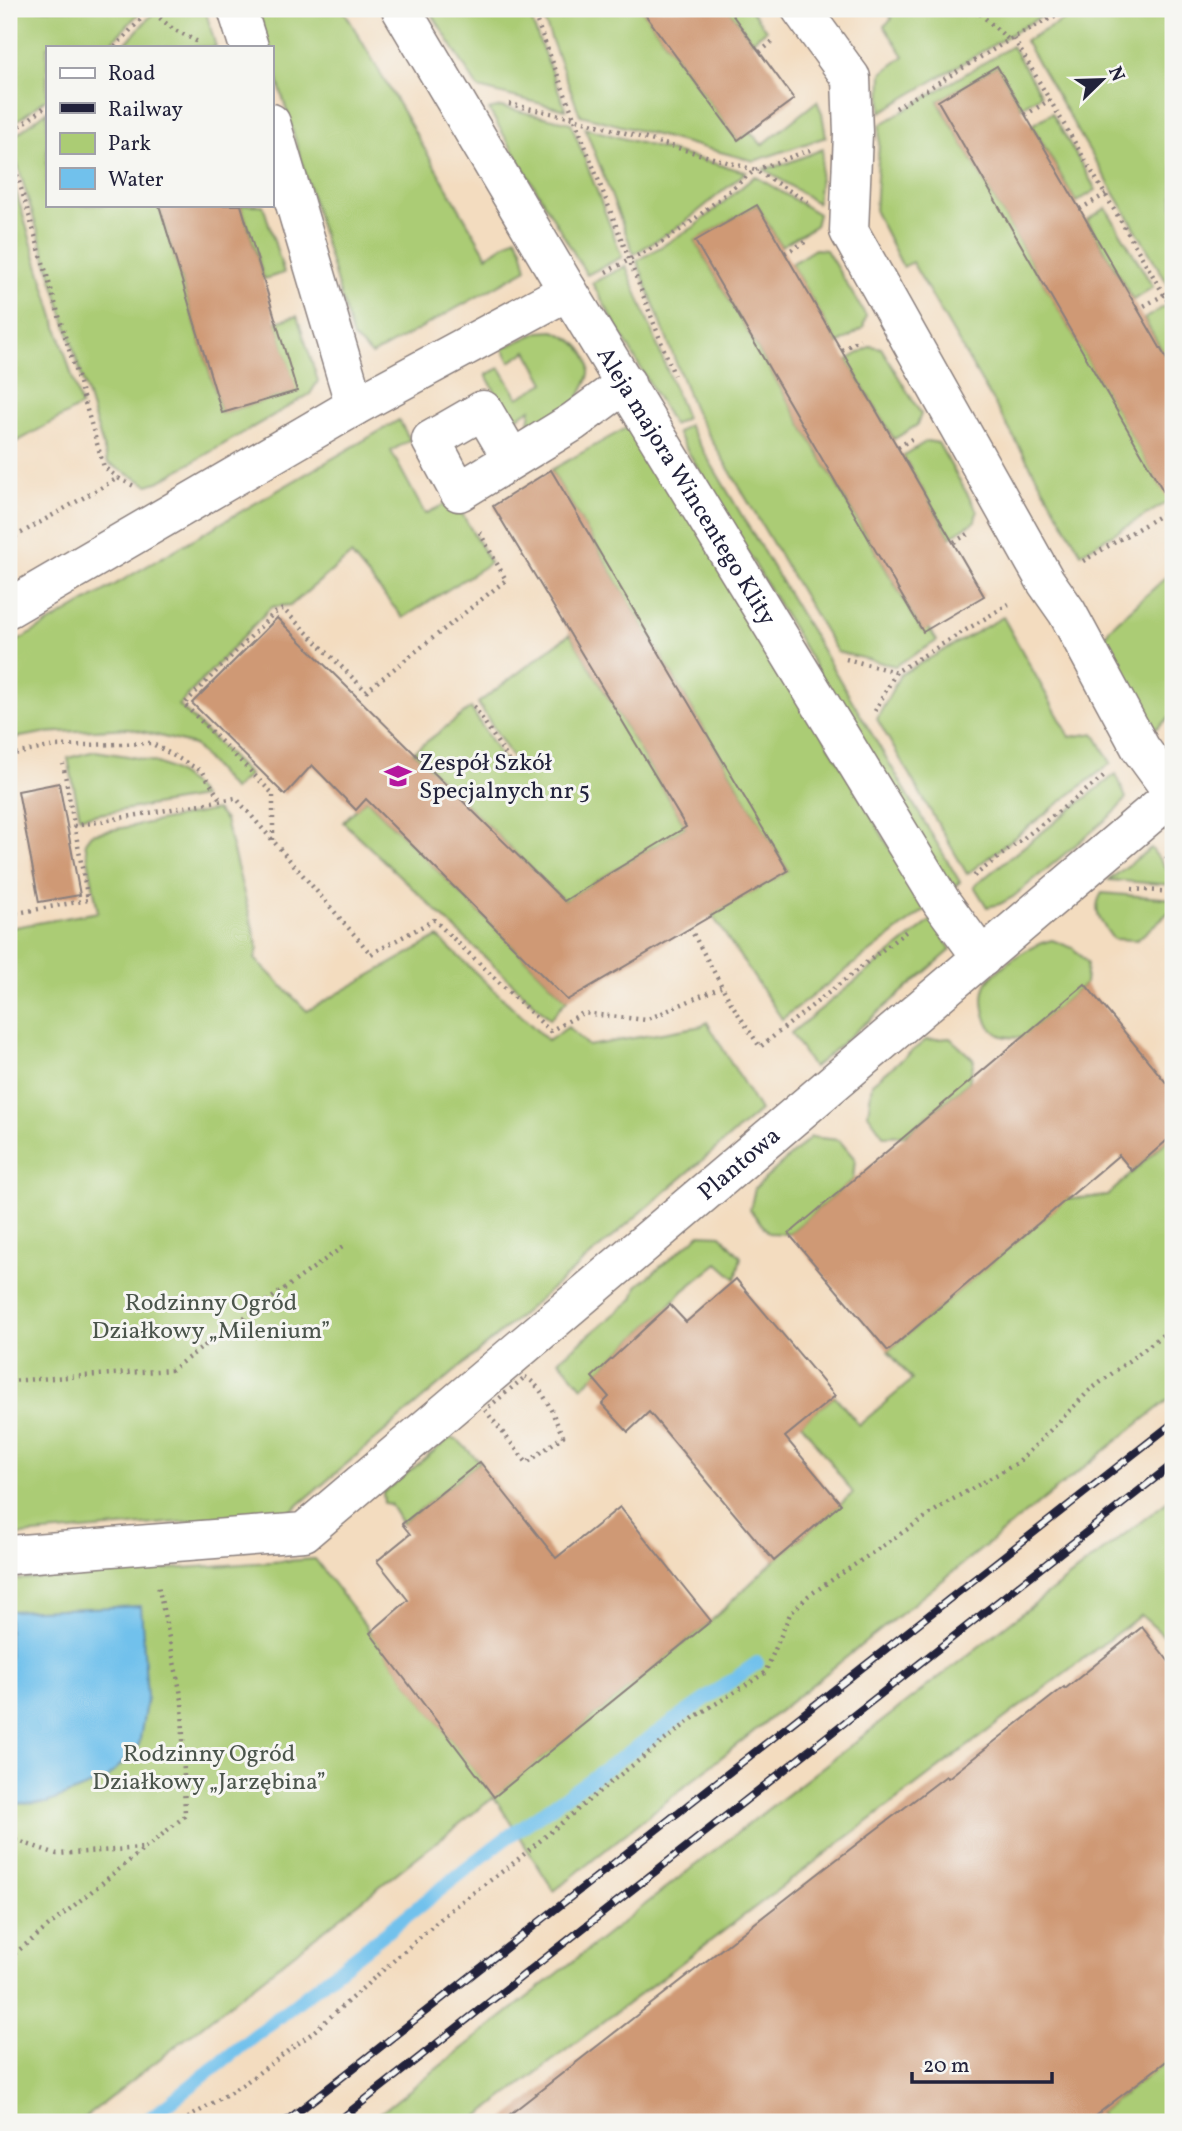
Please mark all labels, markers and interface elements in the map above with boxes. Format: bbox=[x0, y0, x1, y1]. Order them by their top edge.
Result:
legend bbox=[46, 46, 273, 206]
north arrow bbox=[1066, 46, 1136, 116]
text: Road bbox=[108, 60, 155, 89]
text: N bbox=[1101, 63, 1131, 86]
text: Railway bbox=[108, 96, 184, 125]
text: Park bbox=[108, 130, 151, 159]
text: Water bbox=[108, 166, 164, 195]
street label: Aleja majora Wincentego Klity bbox=[587, 341, 783, 633]
place label: Zespół Szkół Specjalnych nr 5 bbox=[419, 747, 590, 809]
school or university icon: Zespół Szkół Specjalnych nr 5 bbox=[383, 761, 413, 791]
street label: Plantowa bbox=[691, 1120, 789, 1210]
park label: Rodzinny Ogród Działkowy „Milenium” bbox=[92, 1287, 330, 1349]
park label: Rodzinny Ogród Działkowy „Jarzębina” bbox=[92, 1738, 326, 1800]
scale bar bbox=[912, 2040, 1052, 2084]
text: 20 m bbox=[923, 2052, 969, 2081]

